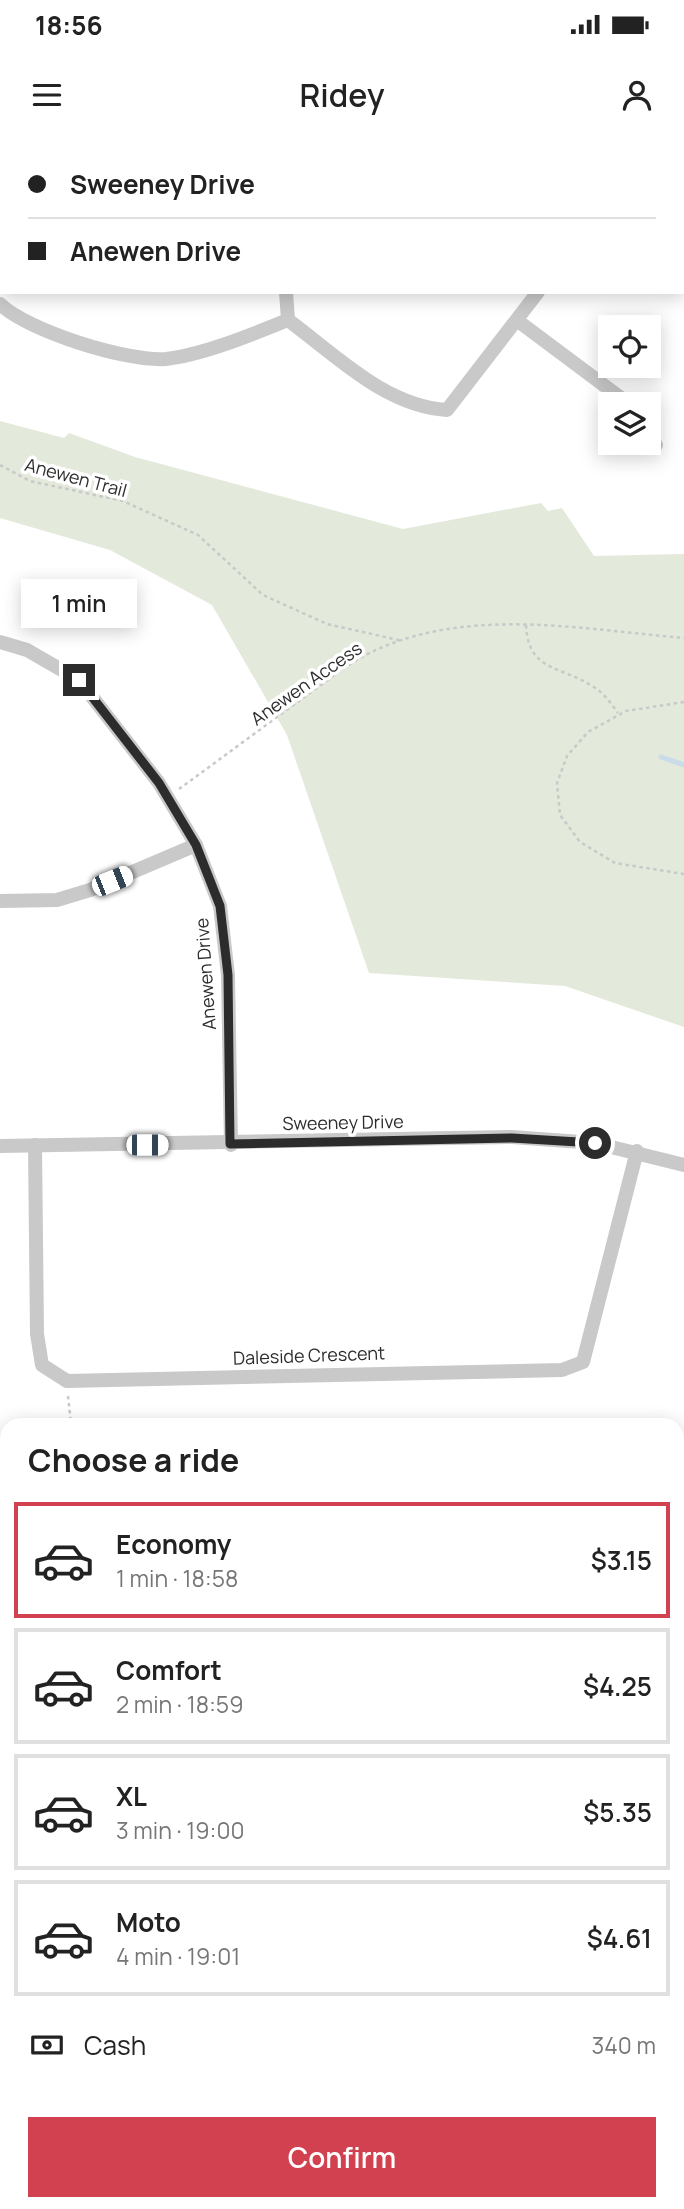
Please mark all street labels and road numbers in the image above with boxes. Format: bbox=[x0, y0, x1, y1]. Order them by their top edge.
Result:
street label: Anewen Trail bbox=[22, 452, 130, 502]
street label: Anewen Access bbox=[246, 636, 366, 730]
street label: Anewen Drive bbox=[189, 917, 221, 1031]
street label: Sweeney Drive bbox=[282, 1109, 404, 1135]
street label: Daleside Crescent bbox=[232, 1340, 386, 1370]

